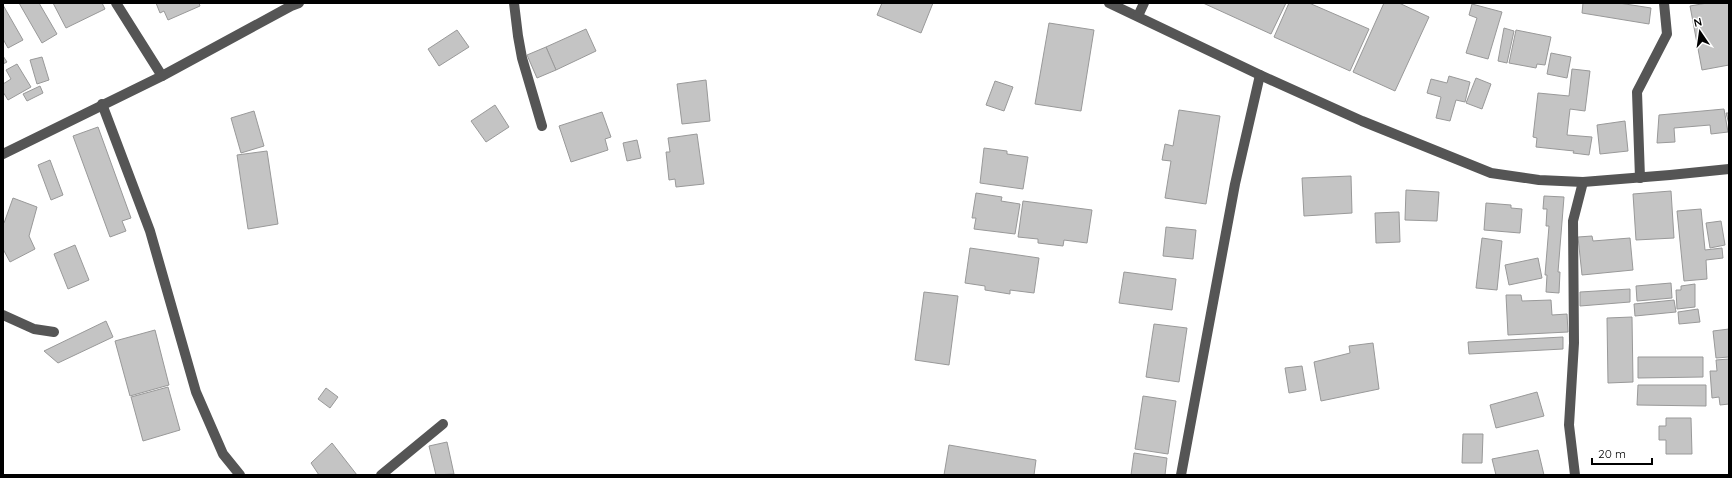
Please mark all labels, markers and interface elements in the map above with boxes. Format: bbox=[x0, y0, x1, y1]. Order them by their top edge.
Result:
north arrow bbox=[1680, 12, 1720, 52]
text: N bbox=[1692, 15, 1703, 30]
scale bar bbox=[1592, 440, 1652, 466]
text: 20 m bbox=[1598, 446, 1626, 461]

